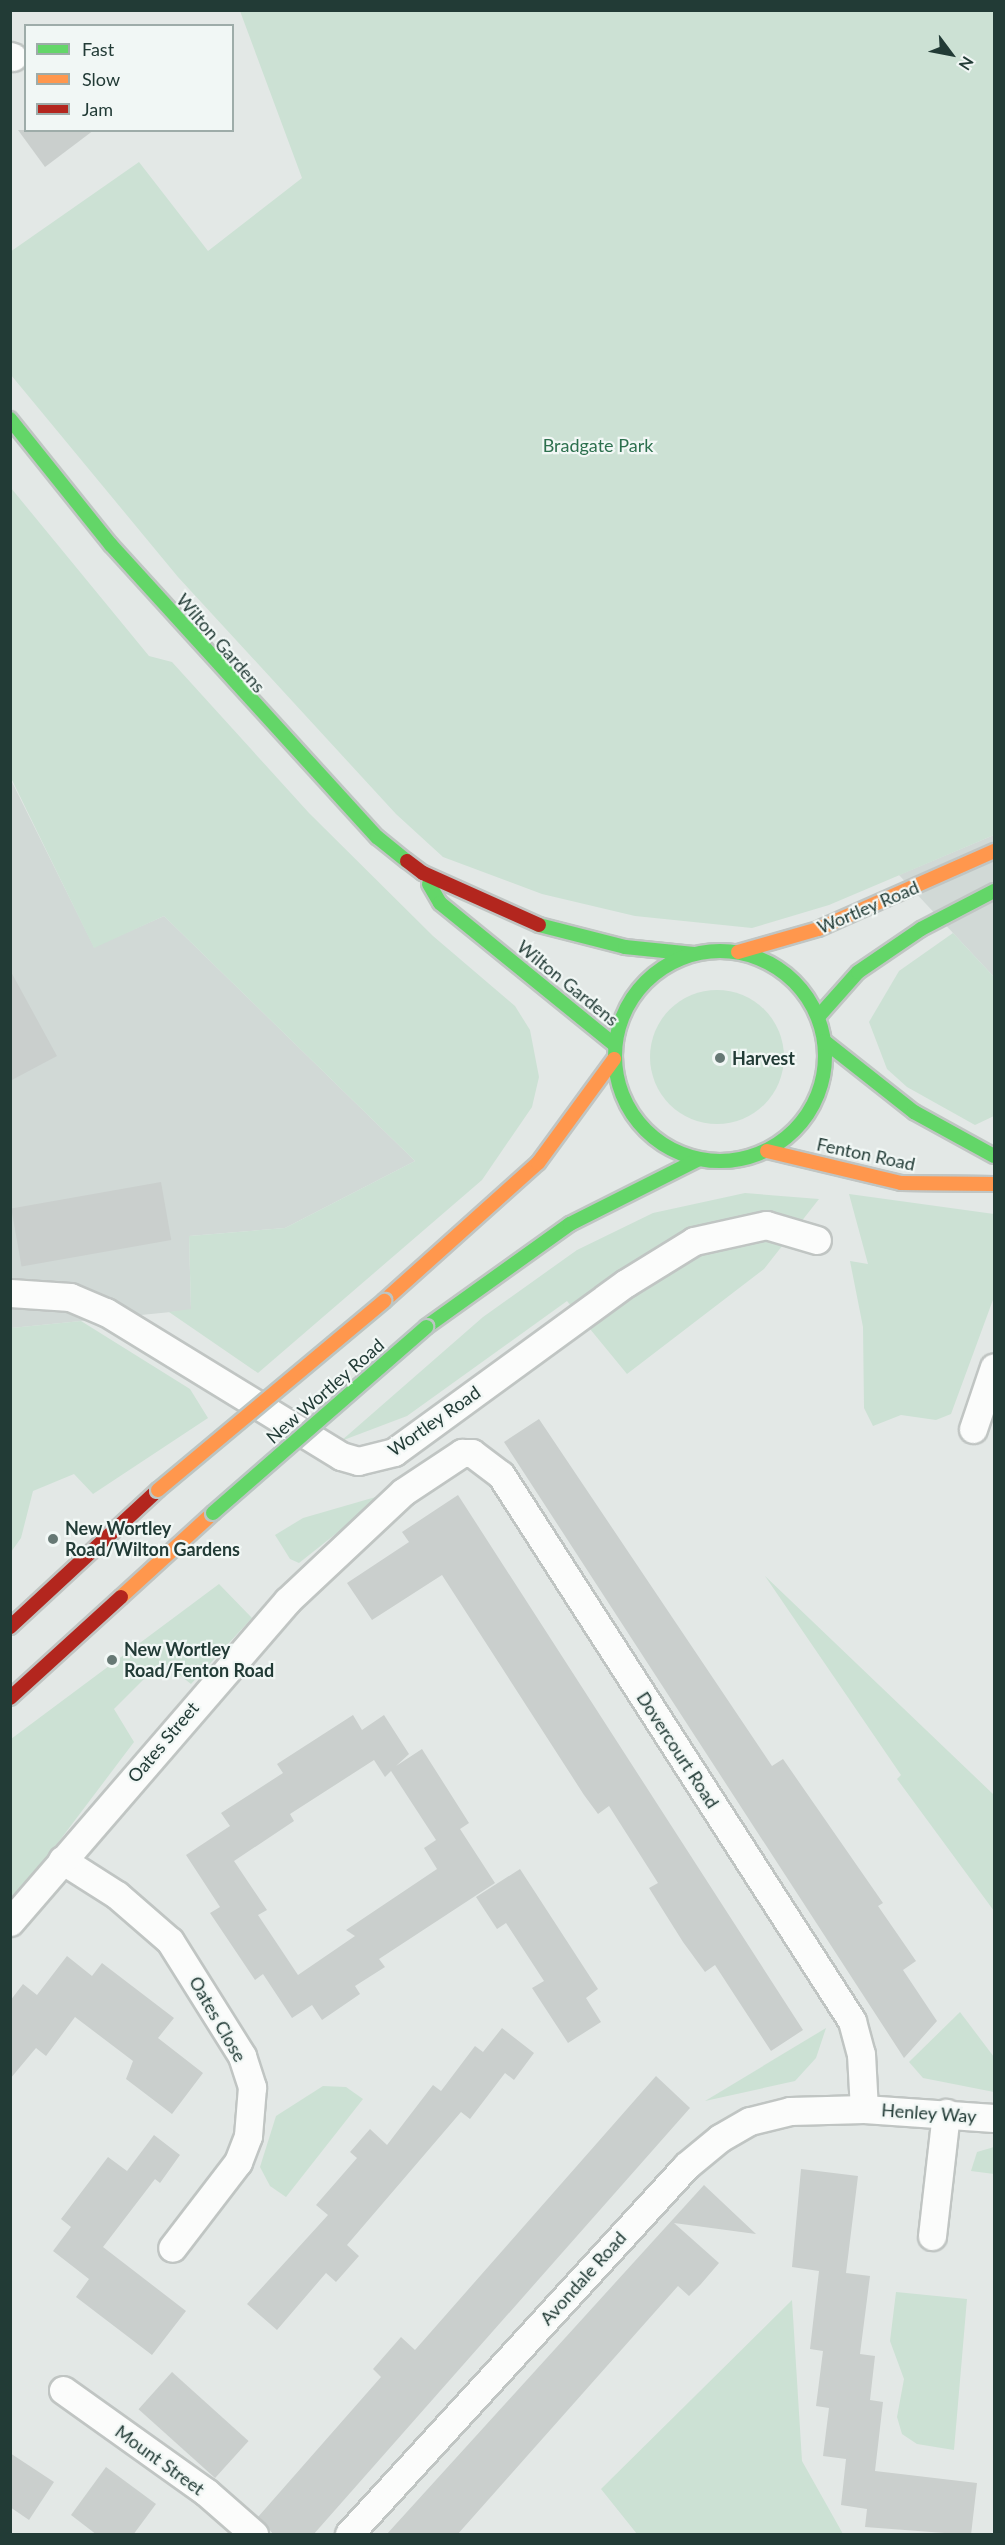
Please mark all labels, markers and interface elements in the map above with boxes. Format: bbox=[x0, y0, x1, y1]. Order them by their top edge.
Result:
legend bbox=[24, 24, 234, 132]
north arrow bbox=[921, 24, 981, 84]
text: Fast bbox=[82, 38, 114, 60]
text: N bbox=[955, 54, 978, 74]
text: Slow bbox=[82, 68, 120, 90]
text: Jam bbox=[82, 98, 113, 120]
park label: Bradgate Park bbox=[543, 434, 653, 456]
street label: Wilton Gardens bbox=[172, 589, 270, 697]
street label: Wortley Road bbox=[814, 876, 922, 938]
street label: Wilton Gardens bbox=[513, 936, 623, 1030]
place label: Harvest bbox=[732, 1047, 795, 1069]
marker: Harvest bbox=[713, 1051, 727, 1065]
street label: Fenton Road bbox=[815, 1133, 917, 1175]
street label: New Wortley Road bbox=[261, 1334, 389, 1448]
street label: Wortley Road bbox=[384, 1381, 484, 1461]
place label: New Wortley Road/Wilton Gardens bbox=[65, 1518, 240, 1561]
marker: New Wortley Road/Wilton Gardens bbox=[46, 1532, 60, 1546]
place label: New Wortley Road/Fenton Road bbox=[124, 1639, 274, 1682]
marker: New Wortley Road/Fenton Road bbox=[105, 1653, 119, 1667]
street label: Dovercourt Road bbox=[632, 1688, 724, 1812]
street label: Oates Street bbox=[123, 1697, 203, 1787]
street label: Oates Close bbox=[185, 1972, 251, 2066]
street label: Henley Way bbox=[880, 2099, 978, 2127]
street label: Avondale Road bbox=[535, 2227, 631, 2329]
street label: Mount Street bbox=[111, 2420, 209, 2500]

